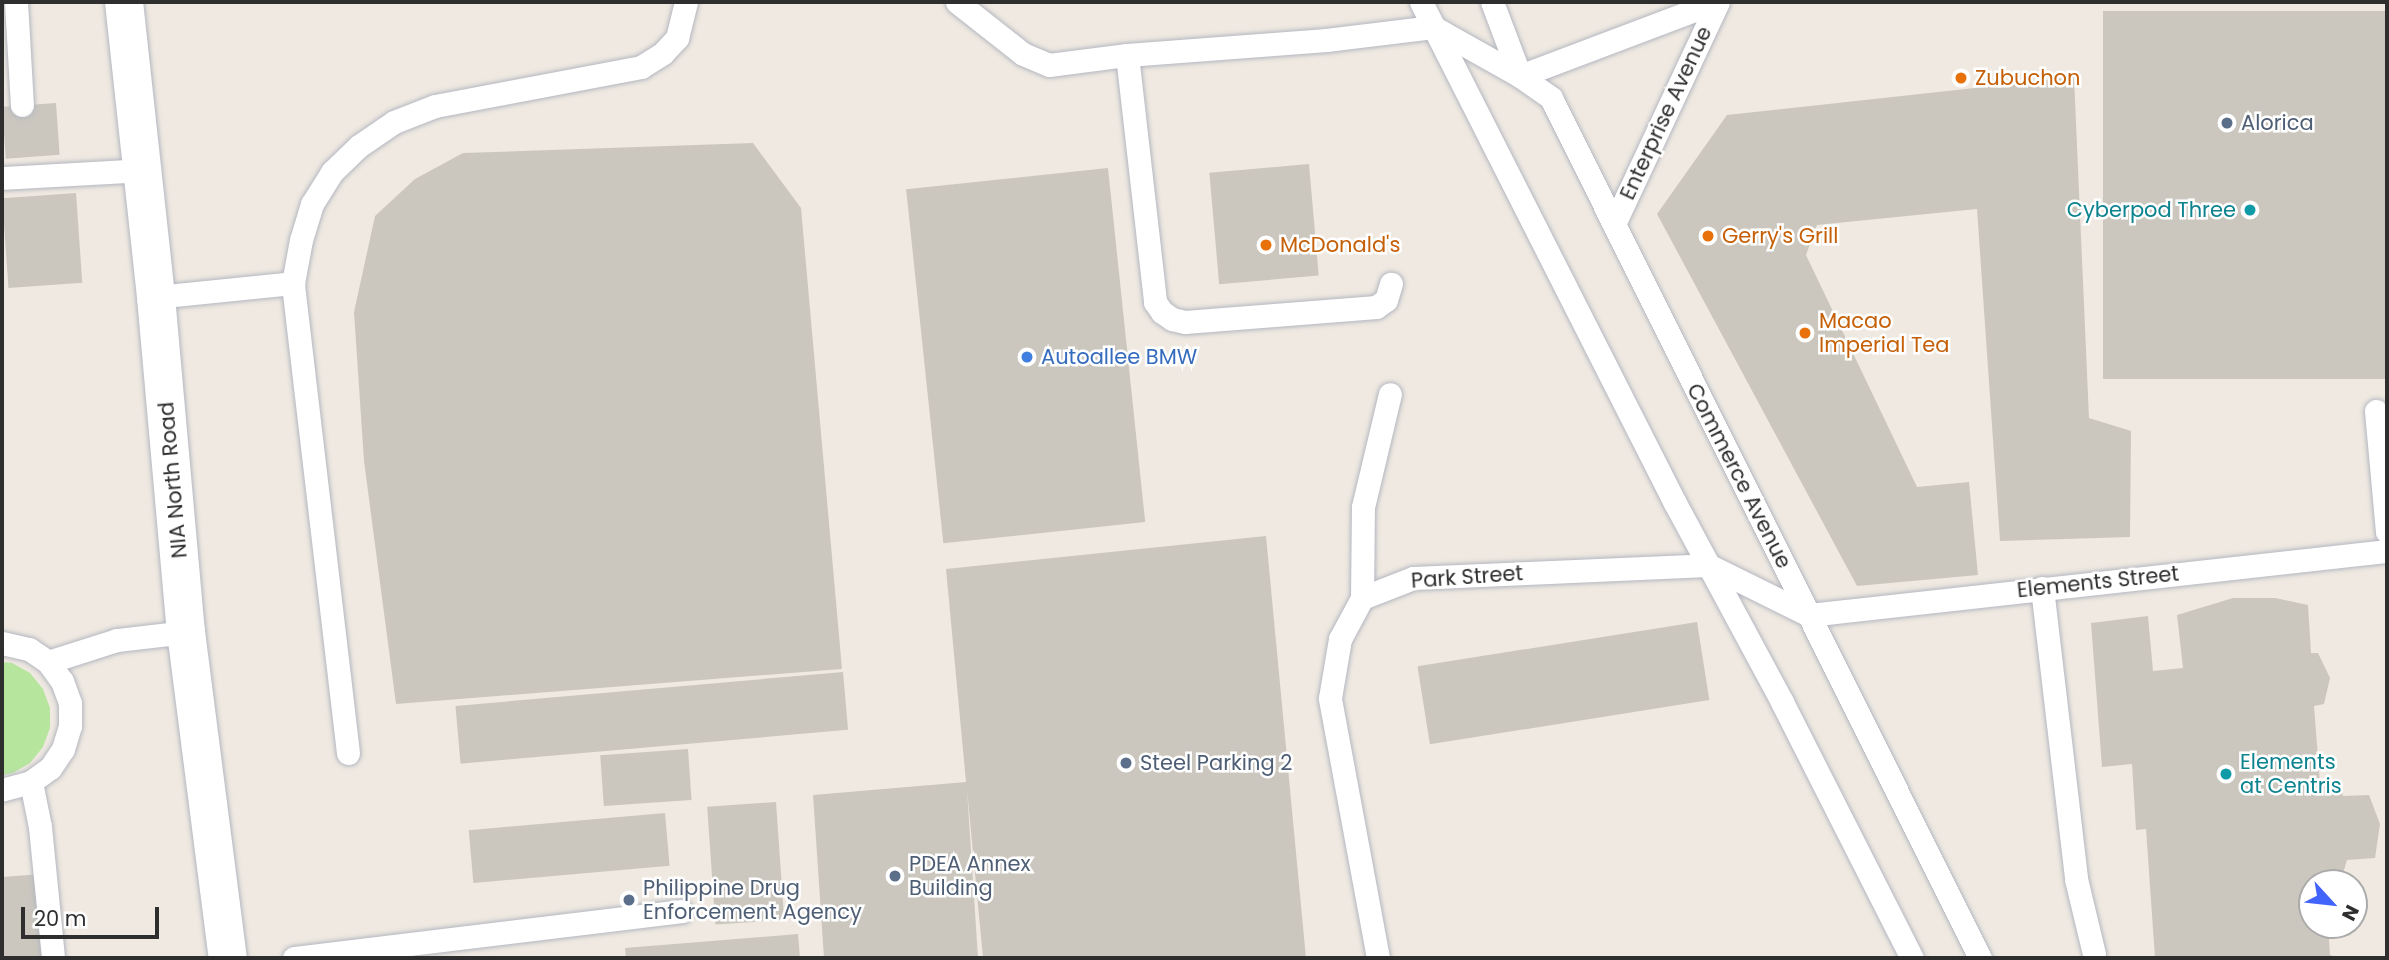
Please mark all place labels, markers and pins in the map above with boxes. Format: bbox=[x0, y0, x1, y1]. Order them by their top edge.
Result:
place label: Zubuchon bbox=[1975, 65, 2081, 91]
marker: Zubuchon bbox=[1953, 70, 1969, 86]
place label: Alorica bbox=[2241, 110, 2314, 136]
marker: Alorica bbox=[2219, 115, 2235, 131]
place label: Cyberpod Three bbox=[2067, 197, 2236, 223]
marker: Cyberpod Three bbox=[2242, 202, 2258, 218]
place label: Gerry's Grill bbox=[1722, 223, 1838, 249]
marker: Gerry's Grill bbox=[1700, 228, 1716, 244]
place label: McDonald's bbox=[1280, 232, 1400, 258]
marker: McDonald's bbox=[1258, 237, 1274, 253]
place label: Macao Imperial Tea bbox=[1819, 308, 1950, 358]
marker: Macao Imperial Tea bbox=[1797, 325, 1813, 341]
place label: Autoallee BMW bbox=[1041, 344, 1197, 370]
marker: Autoallee BMW bbox=[1019, 349, 1035, 365]
place label: Elements at Centris bbox=[2240, 749, 2342, 799]
place label: Steel Parking 2 bbox=[1140, 750, 1292, 776]
marker: Steel Parking 2 bbox=[1118, 755, 1134, 771]
marker: Elements at Centris bbox=[2218, 766, 2234, 782]
place label: PDEA Annex Building bbox=[909, 851, 1031, 901]
marker: PDEA Annex Building bbox=[887, 868, 903, 884]
place label: Philippine Drug Enforcement Agency bbox=[643, 875, 862, 925]
marker: Philippine Drug Enforcement Agency bbox=[621, 892, 637, 908]

